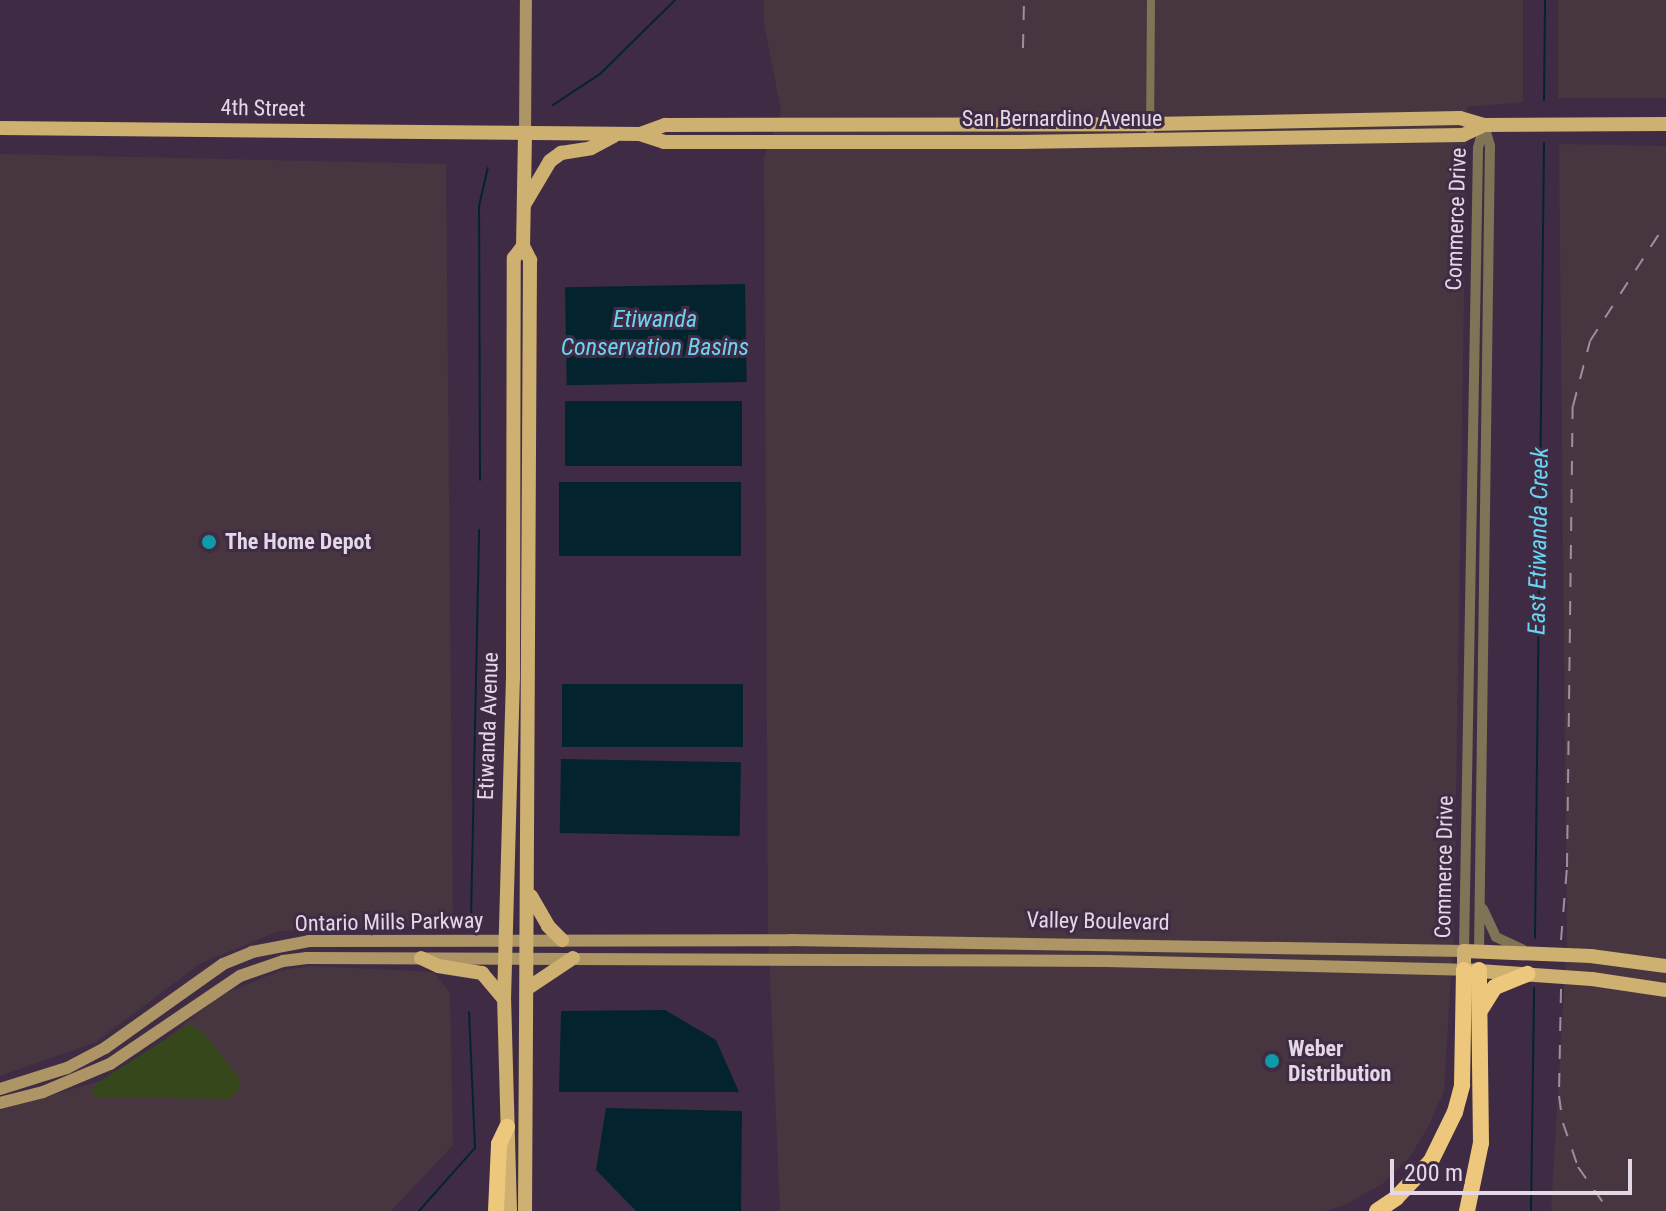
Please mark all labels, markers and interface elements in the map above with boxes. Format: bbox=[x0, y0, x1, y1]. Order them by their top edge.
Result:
street label: 4th Street bbox=[220, 94, 306, 122]
street label: San Bernardino Avenue bbox=[962, 106, 1162, 132]
street label: Commerce Drive bbox=[1440, 147, 1472, 291]
water label: Etiwanda Conservation Basins bbox=[561, 306, 749, 362]
water label: East Etiwanda Creek bbox=[1523, 447, 1555, 635]
place label: The Home Depot bbox=[225, 529, 371, 555]
marker: The Home Depot bbox=[200, 533, 218, 551]
street label: Etiwanda Avenue bbox=[472, 652, 504, 800]
street label: Commerce Drive bbox=[1430, 795, 1458, 939]
street label: Ontario Mills Parkway bbox=[294, 907, 484, 937]
street label: Valley Boulevard bbox=[1026, 907, 1170, 935]
place label: Weber Distribution bbox=[1288, 1035, 1391, 1086]
marker: Weber Distribution bbox=[1263, 1052, 1281, 1070]
scale bar bbox=[1394, 1143, 1636, 1193]
text: 200 m bbox=[1404, 1159, 1463, 1187]

